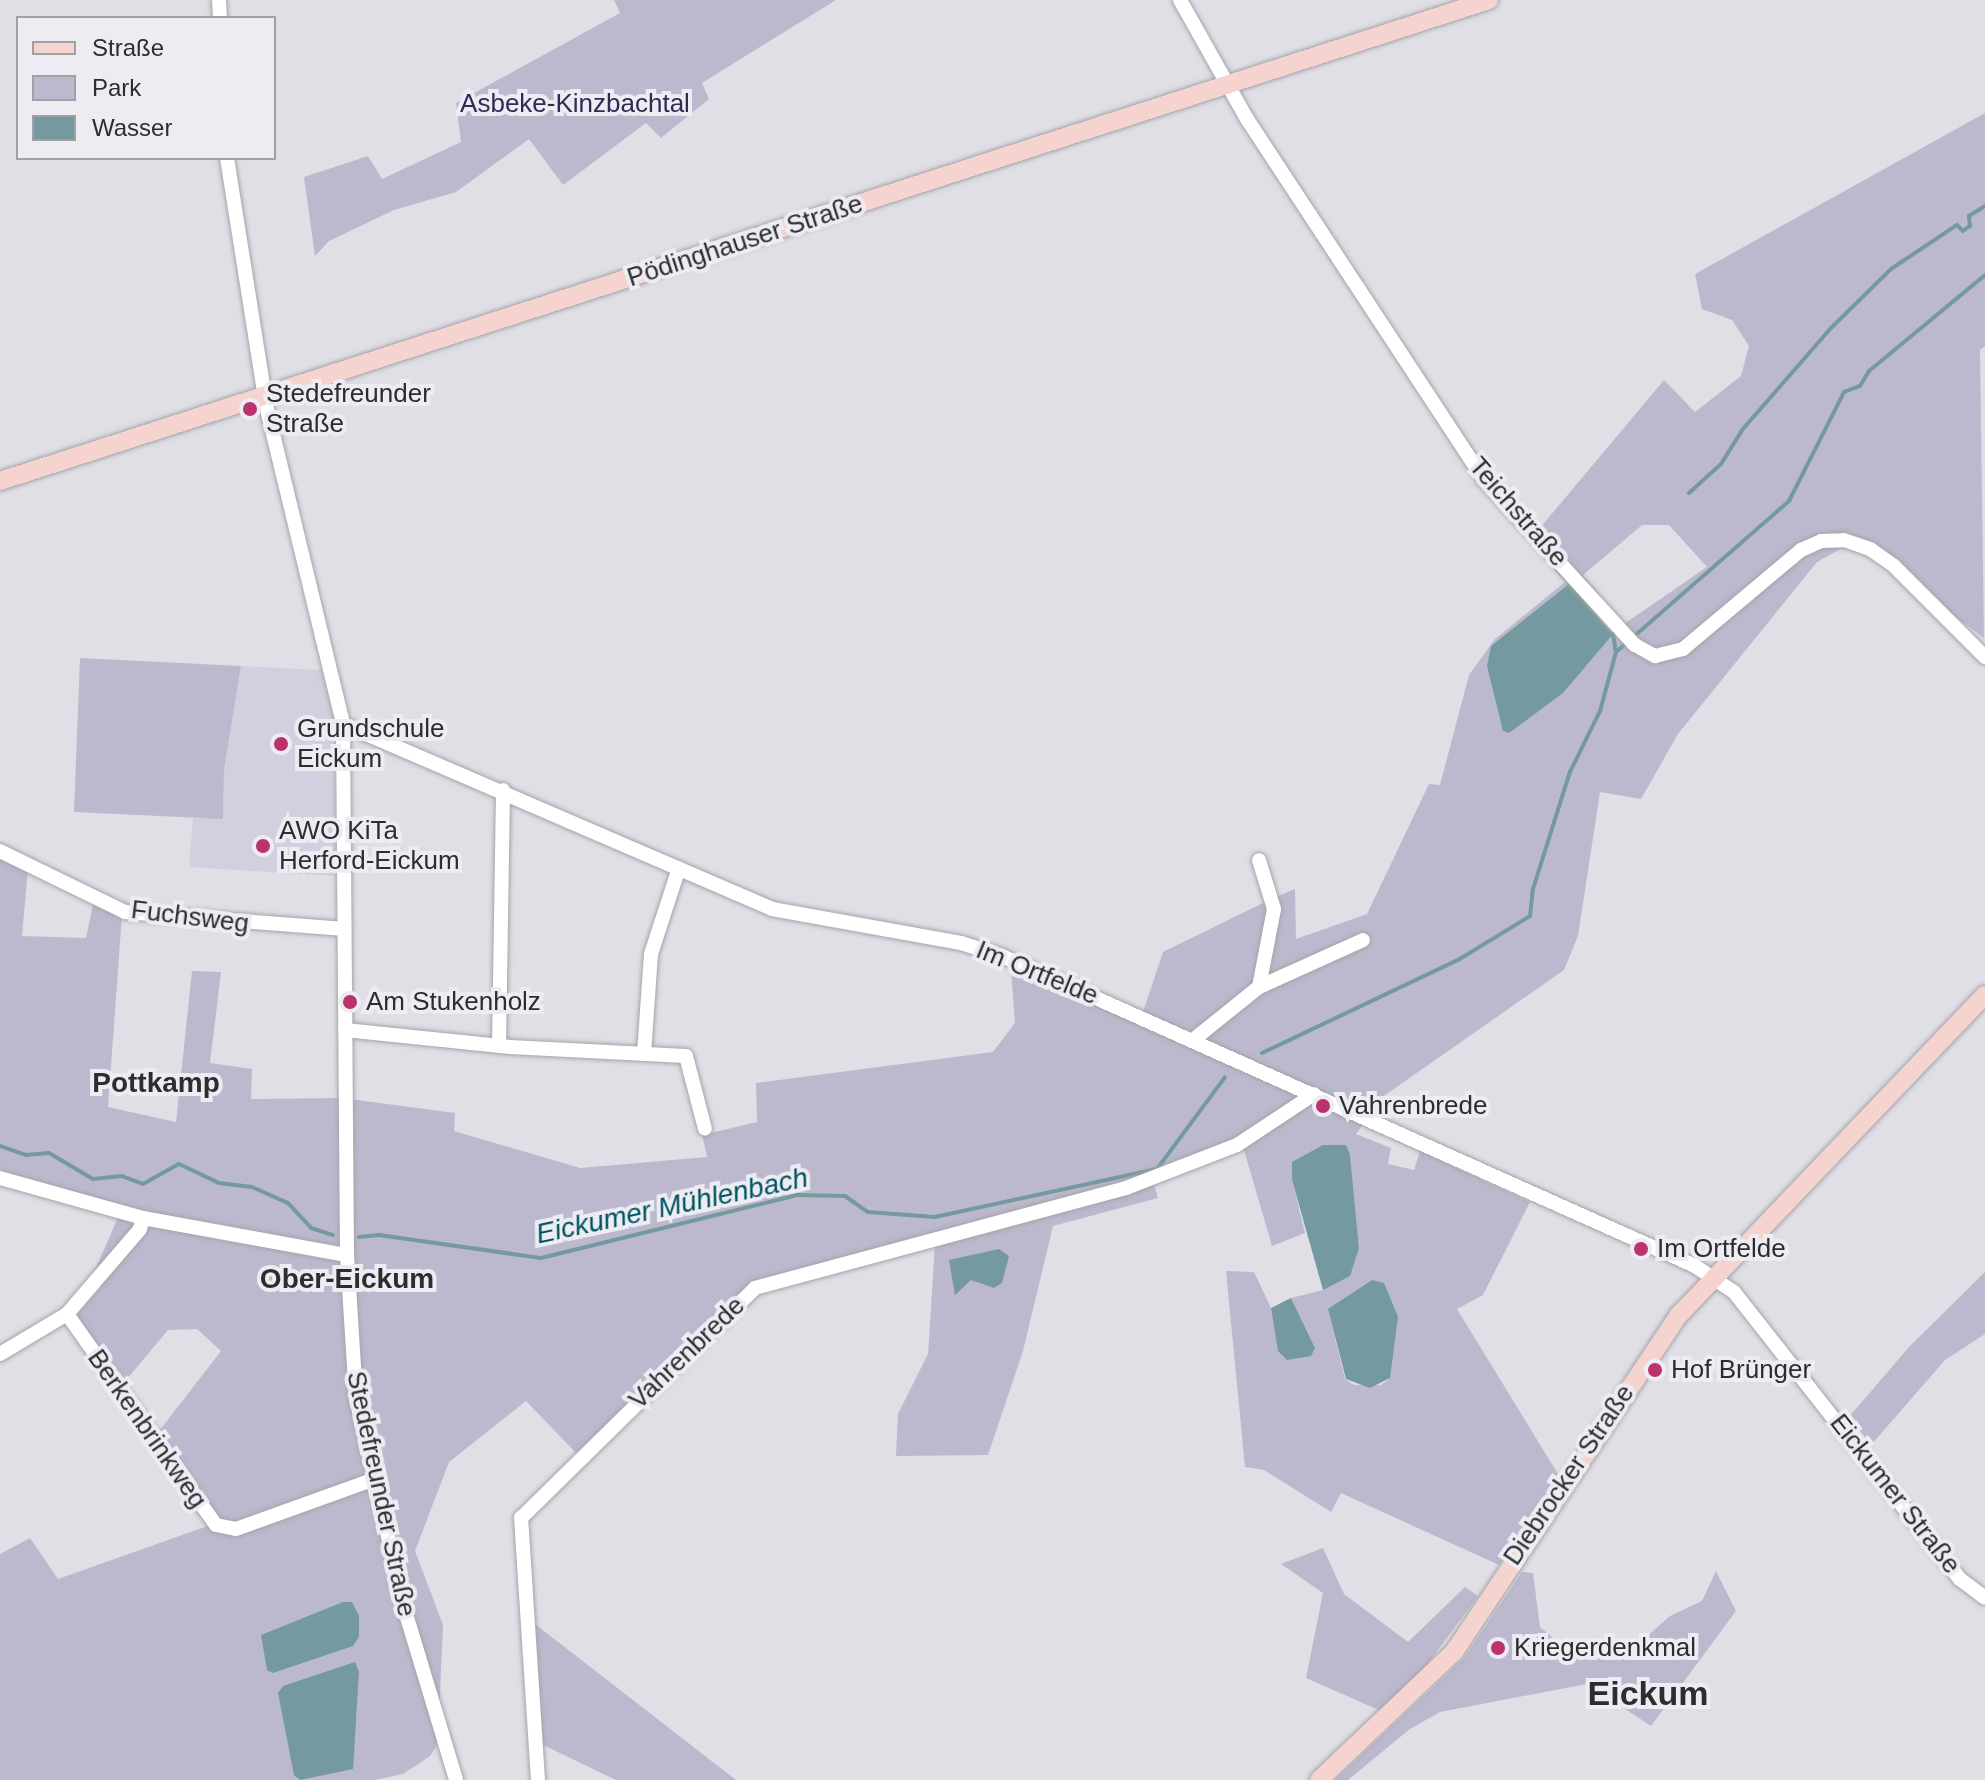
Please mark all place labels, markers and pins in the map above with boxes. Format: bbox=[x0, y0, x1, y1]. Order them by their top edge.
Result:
place label: Stedefreunder Straße bbox=[266, 378, 431, 440]
marker: Stedefreunder Straße bbox=[241, 400, 259, 418]
place label: Grundschule Eickum bbox=[297, 713, 444, 774]
marker: Grundschule Eickum bbox=[272, 735, 290, 753]
place label: AWO KiTa Herford-Eickum bbox=[279, 815, 460, 876]
marker: AWO KiTa Herford-Eickum bbox=[254, 837, 272, 855]
place label: Am Stukenholz bbox=[366, 986, 541, 1018]
marker: Am Stukenholz bbox=[341, 993, 359, 1011]
place label: Vahrenbrede bbox=[1339, 1090, 1487, 1122]
marker: Vahrenbrede bbox=[1314, 1097, 1332, 1115]
place label: Im Ortfelde bbox=[1657, 1233, 1786, 1265]
marker: Im Ortfelde bbox=[1632, 1240, 1650, 1258]
place label: Hof Brünger bbox=[1671, 1354, 1811, 1386]
marker: Hof Brünger bbox=[1646, 1361, 1664, 1379]
place label: Kriegerdenkmal bbox=[1514, 1632, 1696, 1664]
marker: Kriegerdenkmal bbox=[1489, 1639, 1507, 1657]

